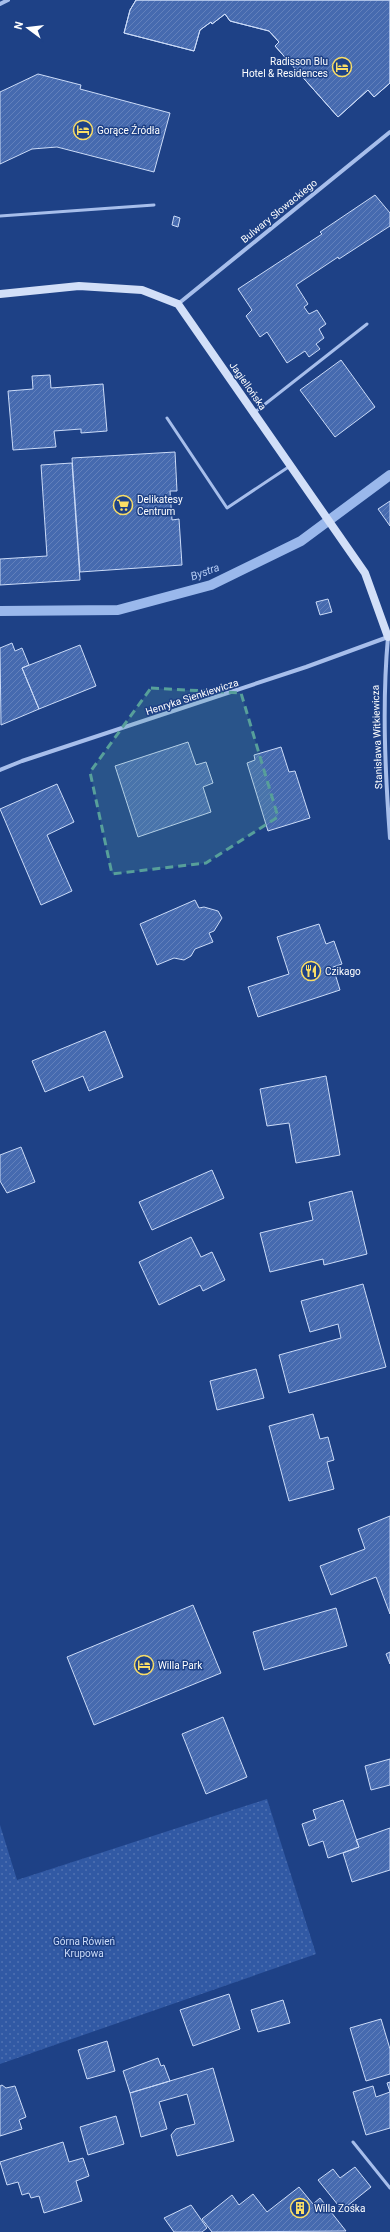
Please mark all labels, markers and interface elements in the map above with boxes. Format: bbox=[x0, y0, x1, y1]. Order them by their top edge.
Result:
north arrow bbox=[8, 8, 48, 48]
text: N bbox=[12, 20, 26, 31]
place label: Radisson Blu Hotel & Residences bbox=[242, 56, 328, 79]
hotel icon: Radisson Blu Hotel & Residences bbox=[331, 56, 353, 78]
hotel icon: Gorące Źródła bbox=[72, 119, 94, 141]
place label: Gorące Źródła bbox=[97, 124, 160, 136]
street label: Bulwary Słowackiego bbox=[239, 177, 319, 245]
street label: Jagiellońska bbox=[227, 360, 269, 412]
supermarket icon: Delikatesy Centrum bbox=[112, 494, 134, 516]
place label: Delikatesy Centrum bbox=[137, 494, 183, 517]
water label: Bystra bbox=[189, 561, 221, 583]
street label: Henryka Sienkiewicza bbox=[144, 677, 240, 717]
street label: Stanisława Witkiewicza bbox=[370, 685, 384, 789]
restaurant icon: Czikago bbox=[300, 960, 322, 982]
place label: Czikago bbox=[325, 966, 361, 977]
hotel icon: Willa Park bbox=[133, 1654, 155, 1676]
place label: Willa Park bbox=[158, 1660, 203, 1671]
park label: Górna Rówień Krupowa bbox=[53, 1936, 115, 1959]
building icon: Willa Zośka bbox=[289, 2197, 311, 2219]
place label: Willa Zośka bbox=[314, 2203, 365, 2214]

